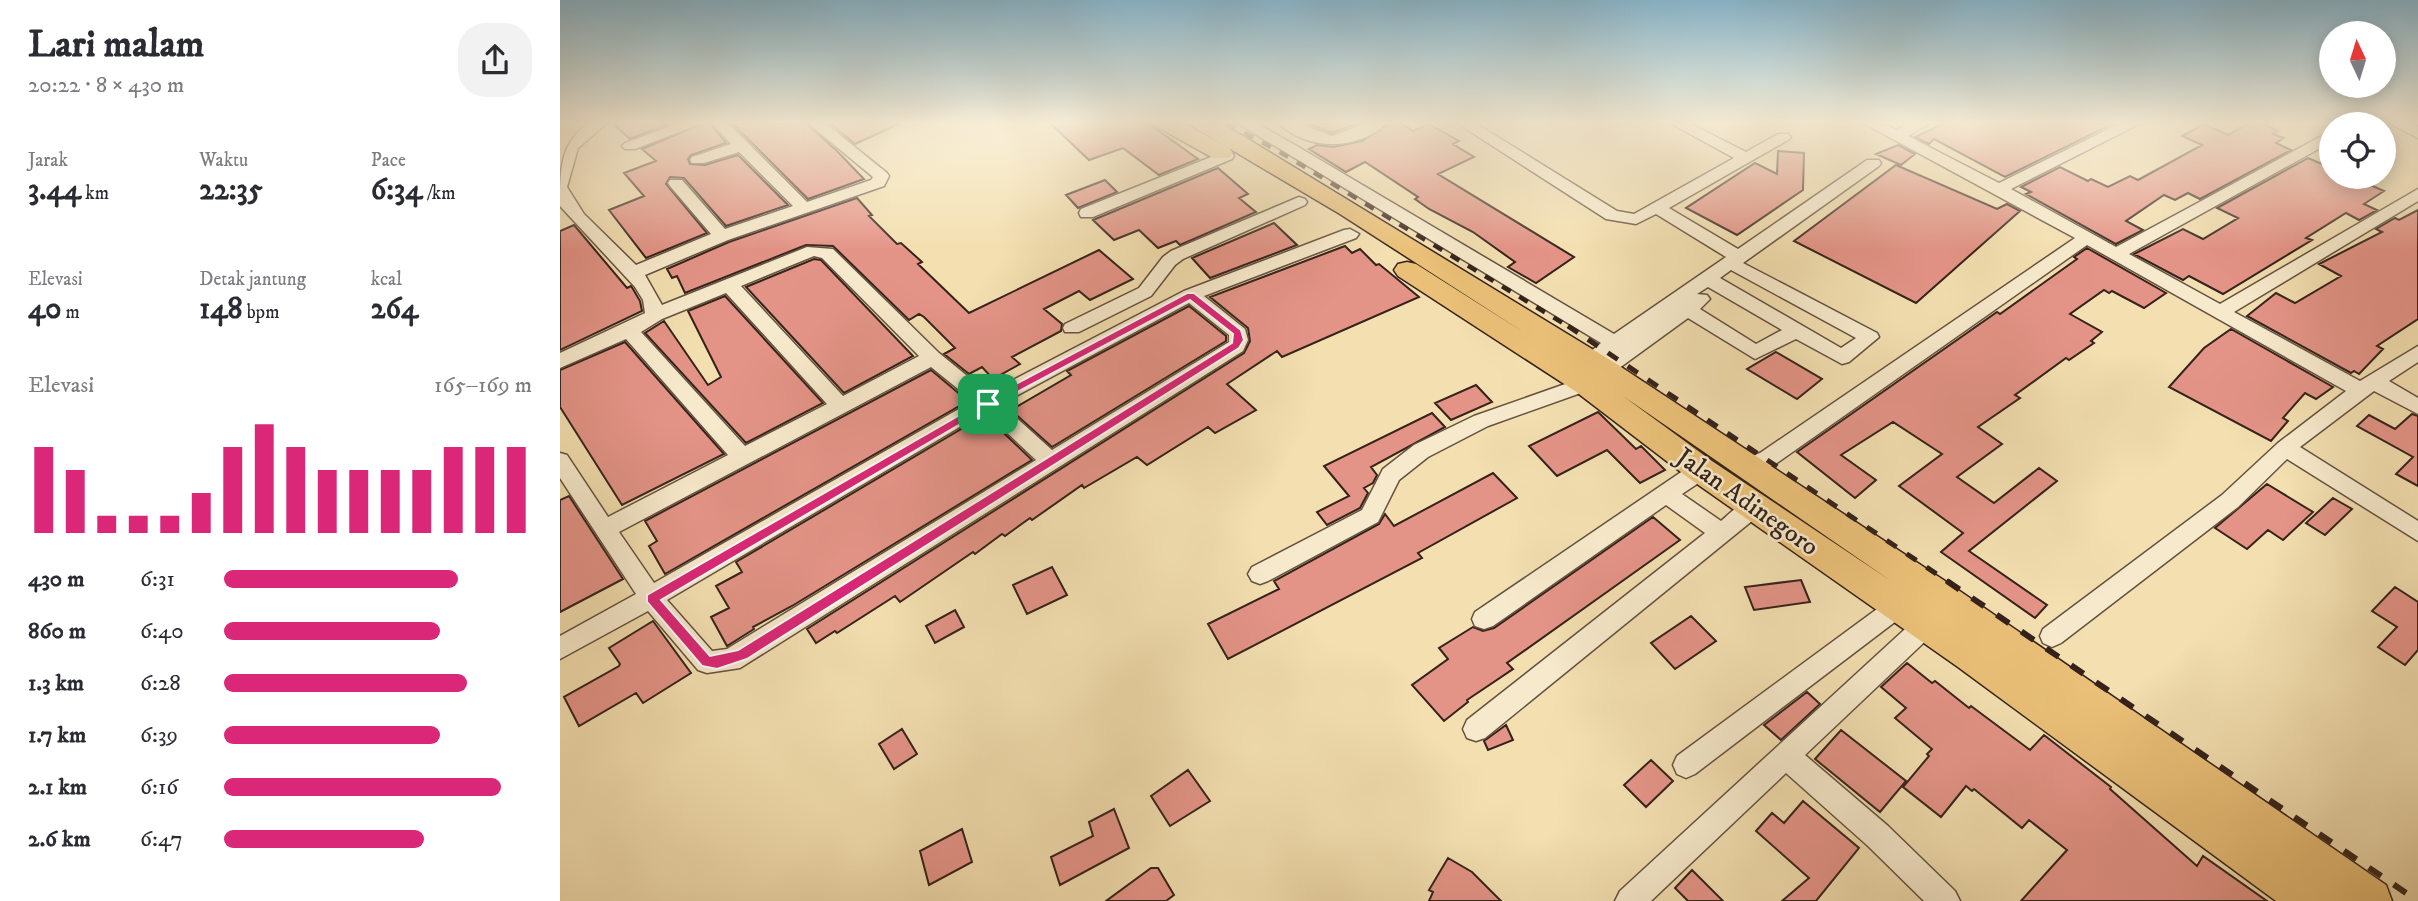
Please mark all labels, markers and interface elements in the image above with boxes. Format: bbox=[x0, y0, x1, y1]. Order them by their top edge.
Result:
text: Lari malam bbox=[28, 21, 204, 69]
north arrow bbox=[2319, 21, 2396, 98]
map controls bbox=[2319, 21, 2396, 189]
button: share bbox=[458, 23, 532, 97]
text: 20:22 · 8 × 430 m bbox=[28, 71, 184, 100]
button: locate bbox=[2319, 112, 2396, 189]
text: Jarak bbox=[28, 149, 68, 172]
text: Waktu bbox=[199, 149, 248, 172]
text: Pace bbox=[371, 149, 406, 172]
text: 3.44 bbox=[28, 172, 81, 209]
text: 22:35 bbox=[199, 172, 263, 209]
text: 6:34 bbox=[371, 172, 423, 209]
text: km bbox=[81, 182, 109, 205]
text: /km bbox=[423, 182, 456, 205]
text: Elevasi bbox=[28, 268, 83, 291]
text: Detak jantung bbox=[199, 268, 306, 291]
text: kcal bbox=[371, 268, 402, 291]
text: 40 bbox=[28, 291, 61, 328]
text: 148 bbox=[199, 291, 243, 328]
text: 264 bbox=[371, 291, 418, 328]
text: m bbox=[61, 301, 80, 324]
text: bpm bbox=[243, 301, 279, 324]
text: Elevasi bbox=[28, 371, 94, 400]
text: 165–169 m bbox=[434, 371, 532, 400]
pin bbox=[958, 374, 1018, 434]
icon: arrive bbox=[969, 385, 1007, 423]
street label: Jalan Adinegoro bbox=[1668, 440, 1825, 564]
text: 430 m bbox=[28, 565, 84, 594]
text: 6:31 bbox=[140, 565, 175, 594]
text: 860 m bbox=[28, 617, 86, 646]
text: 6:40 bbox=[140, 617, 184, 646]
text: 1.3 km bbox=[28, 669, 84, 698]
text: 6:28 bbox=[140, 669, 181, 698]
text: 1.7 km bbox=[28, 721, 86, 750]
text: 6:39 bbox=[140, 721, 178, 750]
text: 2.1 km bbox=[28, 773, 87, 802]
text: 6:16 bbox=[140, 773, 178, 802]
text: 2.6 km bbox=[28, 825, 91, 854]
text: 6:47 bbox=[140, 825, 183, 854]

